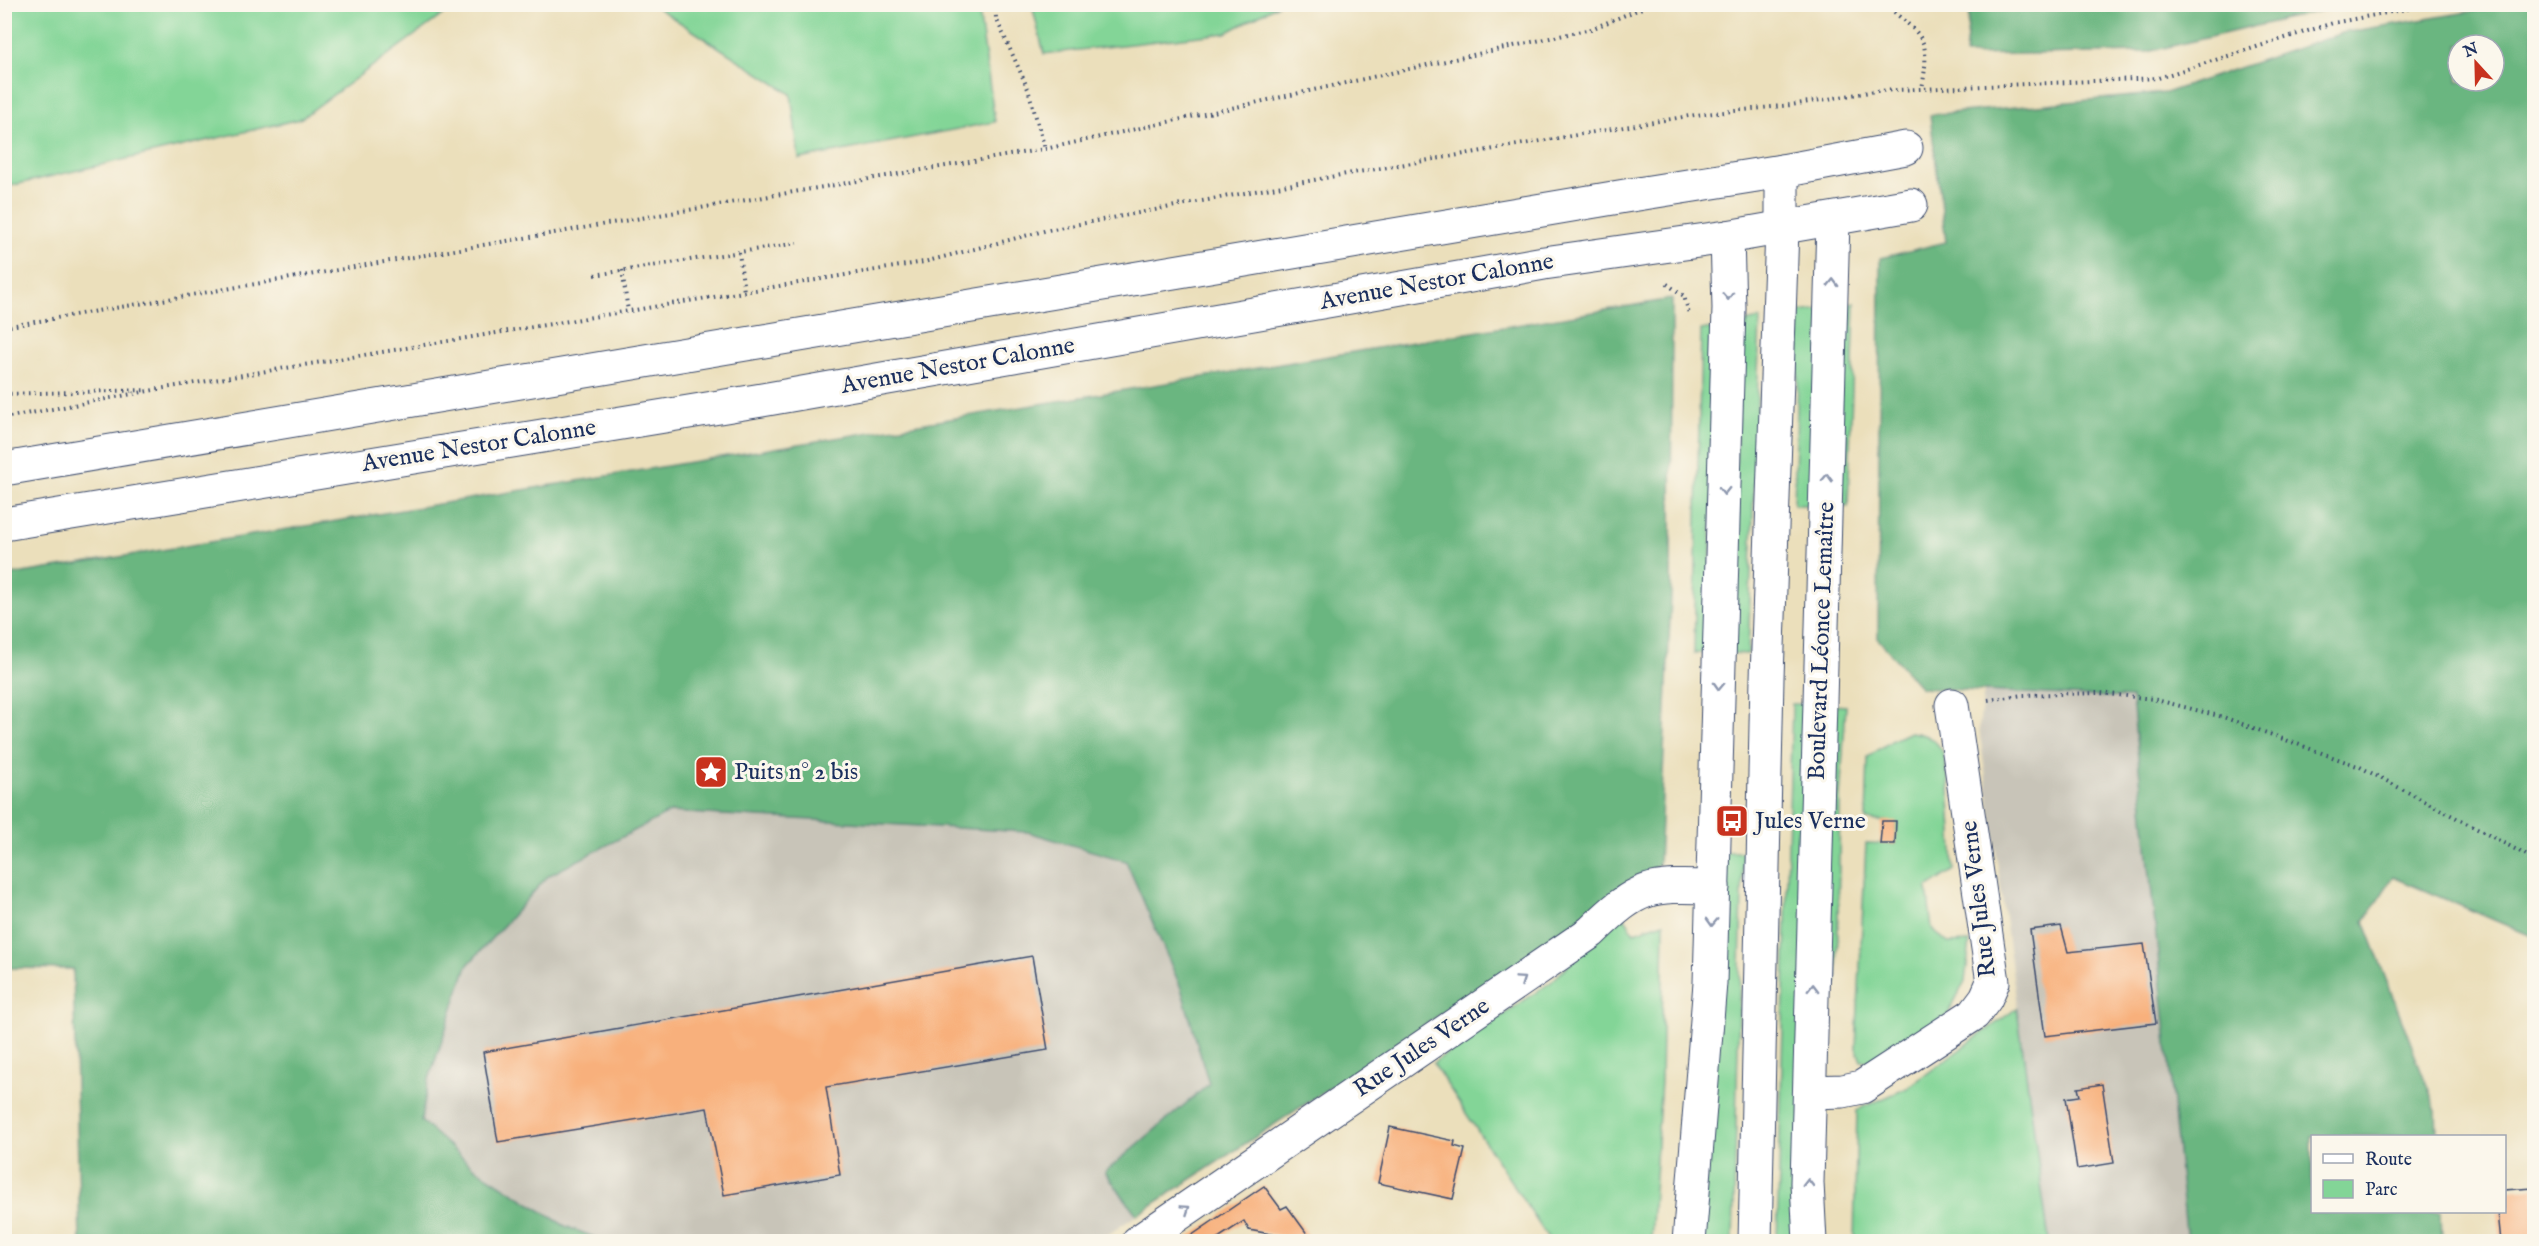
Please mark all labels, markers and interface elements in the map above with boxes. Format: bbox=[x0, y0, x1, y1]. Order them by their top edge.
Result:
north arrow bbox=[2446, 33, 2506, 93]
text: N bbox=[2460, 39, 2481, 63]
street label: Avenue Nestor Calonne bbox=[1317, 246, 1556, 318]
one-way arrow bbox=[1826, 279, 1839, 288]
one-way arrow bbox=[1722, 291, 1735, 300]
street label: Avenue Nestor Calonne bbox=[838, 330, 1077, 402]
street label: Avenue Nestor Calonne bbox=[359, 412, 598, 480]
one-way arrow bbox=[1821, 474, 1833, 483]
one-way arrow bbox=[1718, 486, 1730, 495]
street label: Boulevard Léonce Lemaître bbox=[1802, 501, 1842, 781]
one-way arrow bbox=[1713, 681, 1725, 690]
place icon: Puits n° 2 bis bbox=[693, 754, 729, 790]
place label: Puits n° 2 bis bbox=[734, 757, 858, 788]
bus stop icon: Jules Verne bbox=[1714, 803, 1750, 839]
place label: Jules Verne bbox=[1752, 806, 1866, 837]
street label: Rue Jules Verne bbox=[1954, 819, 2004, 979]
one-way arrow bbox=[1706, 918, 1719, 927]
one-way arrow bbox=[1514, 976, 1525, 987]
one-way arrow bbox=[1807, 984, 1819, 993]
street label: Rue Jules Verne bbox=[1348, 991, 1496, 1105]
legend bbox=[2311, 1135, 2506, 1213]
text: Route bbox=[2365, 1149, 2412, 1172]
one-way arrow bbox=[1802, 1179, 1814, 1188]
text: Parc bbox=[2365, 1179, 2398, 1202]
one-way arrow bbox=[1180, 1205, 1191, 1216]

